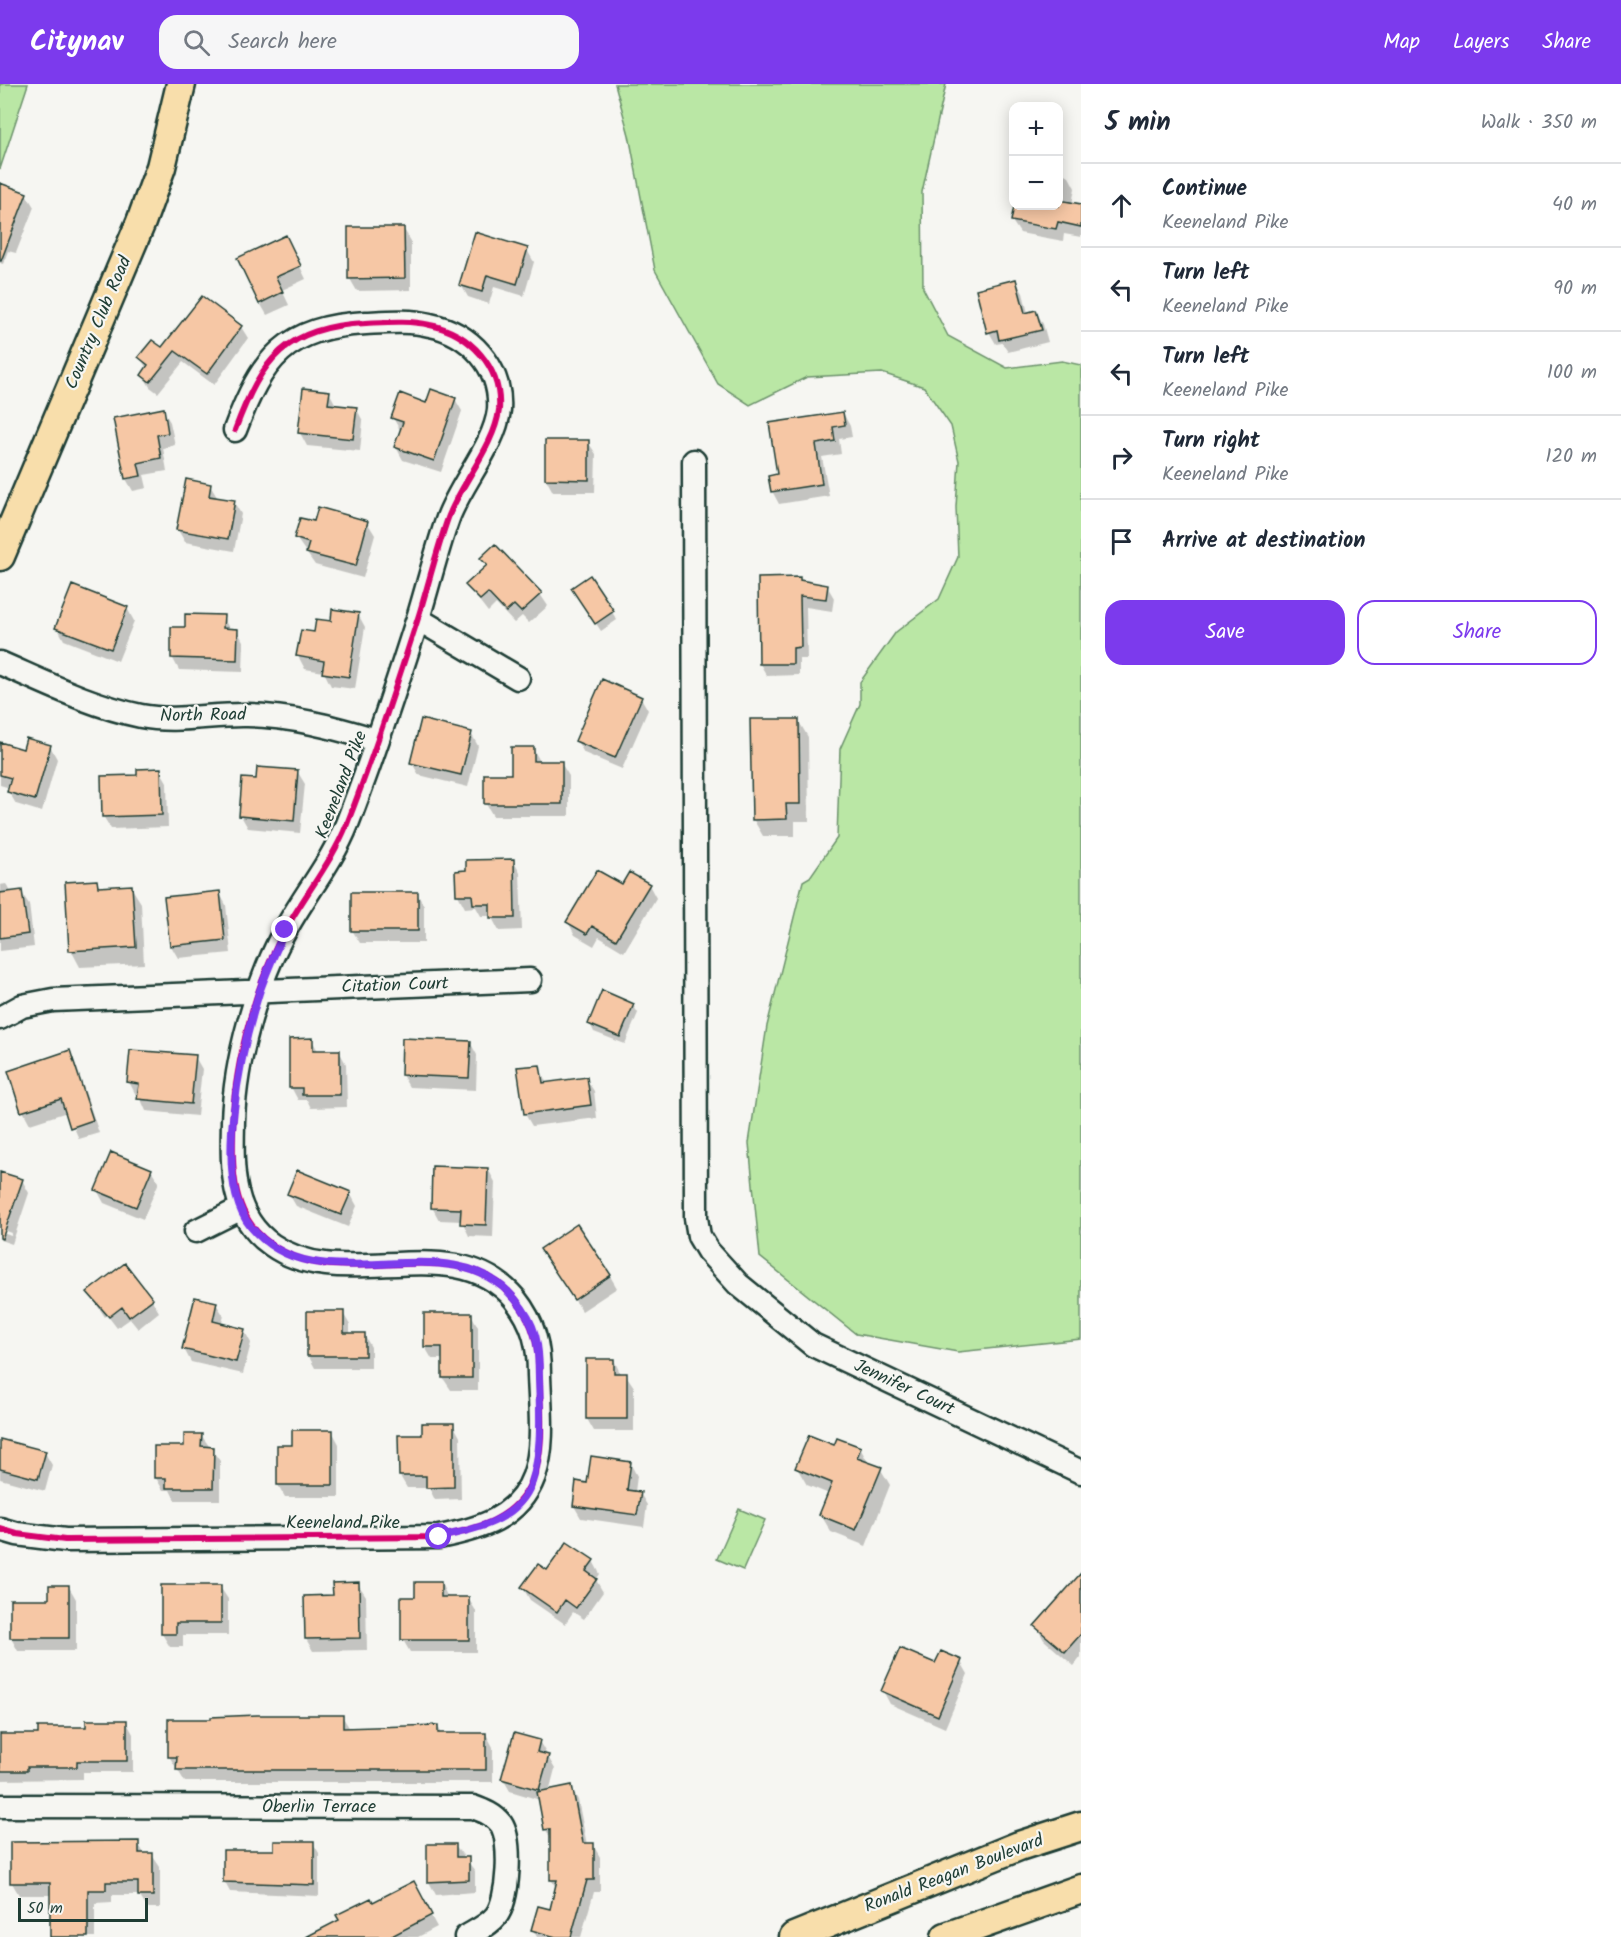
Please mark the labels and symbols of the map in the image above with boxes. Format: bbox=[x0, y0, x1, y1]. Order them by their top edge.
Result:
street label: Country Club Road bbox=[58, 251, 141, 394]
street label: North Road bbox=[160, 701, 247, 731]
street label: Keeneland Pike bbox=[308, 727, 376, 843]
route end bbox=[271, 916, 297, 942]
street label: Citation Court bbox=[341, 970, 450, 1002]
street label: Jennifer Court bbox=[849, 1352, 960, 1425]
street label: Keeneland Pike bbox=[286, 1509, 400, 1538]
route start bbox=[425, 1523, 451, 1549]
street label: Oberlin Terrace bbox=[262, 1793, 376, 1822]
street label: Ronald Reagan Boulevard bbox=[860, 1826, 1049, 1922]
scale bar bbox=[18, 1895, 148, 1922]

